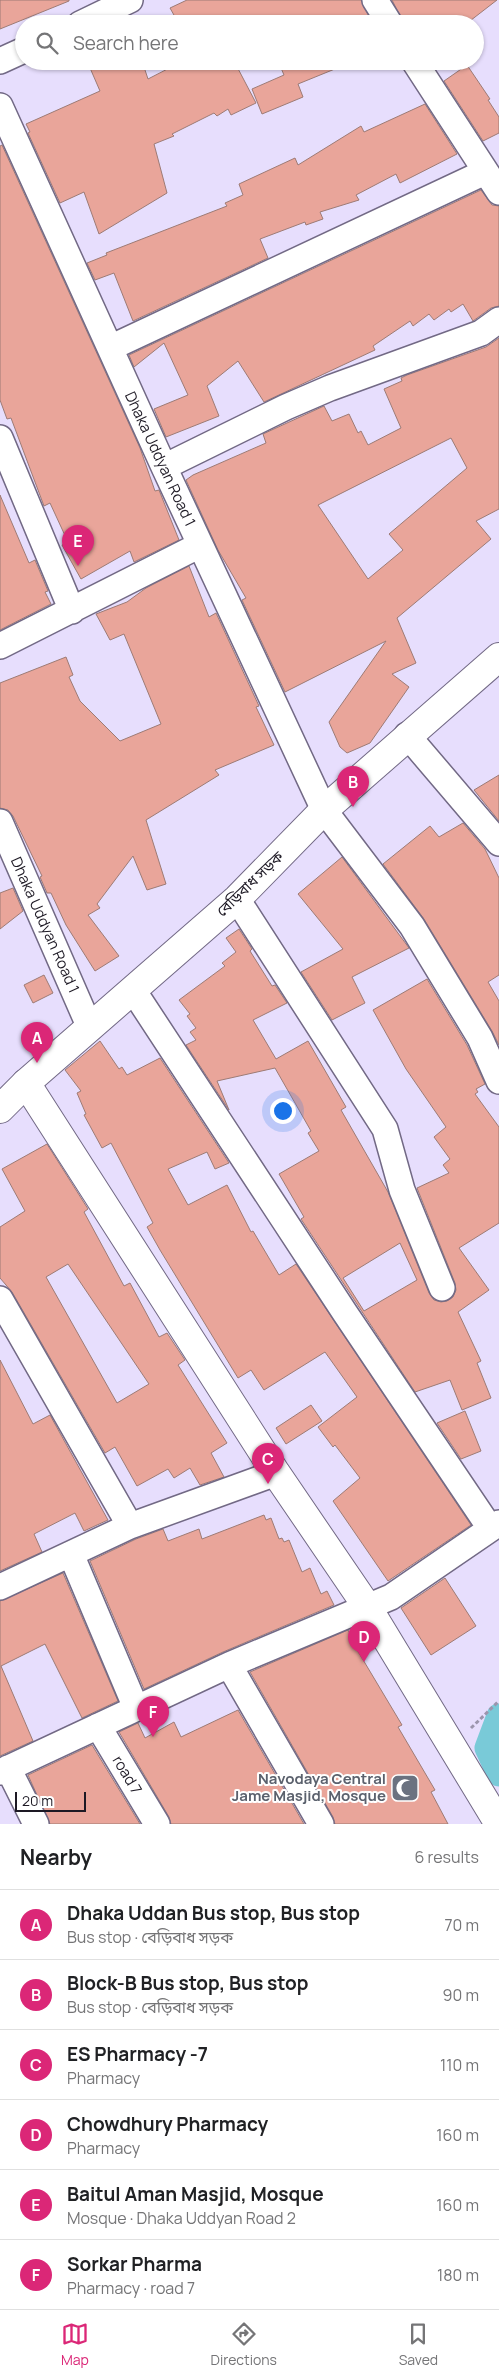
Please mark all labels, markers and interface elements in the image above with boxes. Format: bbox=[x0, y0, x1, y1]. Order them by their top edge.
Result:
search box bbox=[15, 15, 484, 70]
icon: search bbox=[33, 29, 61, 57]
text: Search here bbox=[73, 30, 179, 56]
street label: Dhaka Uddyan Road 1 bbox=[120, 388, 201, 530]
pin: E bbox=[62, 525, 94, 566]
pin: B bbox=[337, 766, 369, 807]
street label: বেড়িবাধ সড়ক bbox=[211, 846, 289, 921]
street label: Dhaka Uddyan Road 1 bbox=[6, 854, 85, 996]
pin: A bbox=[21, 1022, 53, 1063]
your location bbox=[270, 1098, 296, 1124]
pin: C bbox=[252, 1443, 284, 1484]
pin: D bbox=[348, 1621, 380, 1662]
pin: F bbox=[137, 1696, 169, 1737]
street label: road 7 bbox=[108, 1751, 147, 1798]
place label: Navodaya Central Jame Masjid, Mosque bbox=[232, 1768, 386, 1806]
mosque icon: Navodaya Central Jame Masjid, Mosque bbox=[390, 1773, 420, 1803]
scale bar bbox=[15, 1789, 86, 1812]
text: 20 m bbox=[22, 1791, 53, 1810]
text: Nearby bbox=[20, 1843, 92, 1871]
text: 6 results bbox=[414, 1846, 479, 1868]
text: Dhaka Uddan Bus stop, Bus stop bbox=[67, 1900, 360, 1926]
text: A bbox=[31, 1914, 41, 1936]
text: 70 m bbox=[444, 1914, 479, 1936]
text: Bus stop · বেড়িবাধ সড়ক bbox=[67, 1926, 233, 1948]
text: Block-B Bus stop, Bus stop bbox=[67, 1970, 308, 1996]
text: B bbox=[31, 1984, 41, 2006]
text: 90 m bbox=[443, 1984, 479, 2006]
text: Bus stop · বেড়িবাধ সড়ক bbox=[67, 1996, 233, 2018]
text: ES Pharmacy -7 bbox=[67, 2041, 208, 2067]
text: C bbox=[30, 2054, 42, 2076]
text: 110 m bbox=[440, 2054, 479, 2076]
text: Pharmacy bbox=[67, 2067, 140, 2089]
text: Chowdhury Pharmacy bbox=[67, 2111, 268, 2137]
text: D bbox=[30, 2124, 42, 2146]
text: 160 m bbox=[436, 2124, 479, 2146]
text: Pharmacy bbox=[67, 2137, 140, 2159]
text: Baitul Aman Masjid, Mosque bbox=[67, 2181, 324, 2207]
text: E bbox=[31, 2194, 41, 2216]
text: 160 m bbox=[436, 2194, 479, 2216]
text: Mosque · Dhaka Uddyan Road 2 bbox=[67, 2207, 296, 2229]
text: Sorkar Pharma bbox=[67, 2251, 202, 2277]
text: F bbox=[32, 2264, 40, 2286]
text: 180 m bbox=[437, 2264, 479, 2286]
text: Pharmacy · road 7 bbox=[67, 2277, 195, 2299]
tab: Map bbox=[61, 2320, 89, 2369]
tab: Directions bbox=[211, 2320, 277, 2369]
tab: Saved bbox=[399, 2320, 438, 2369]

